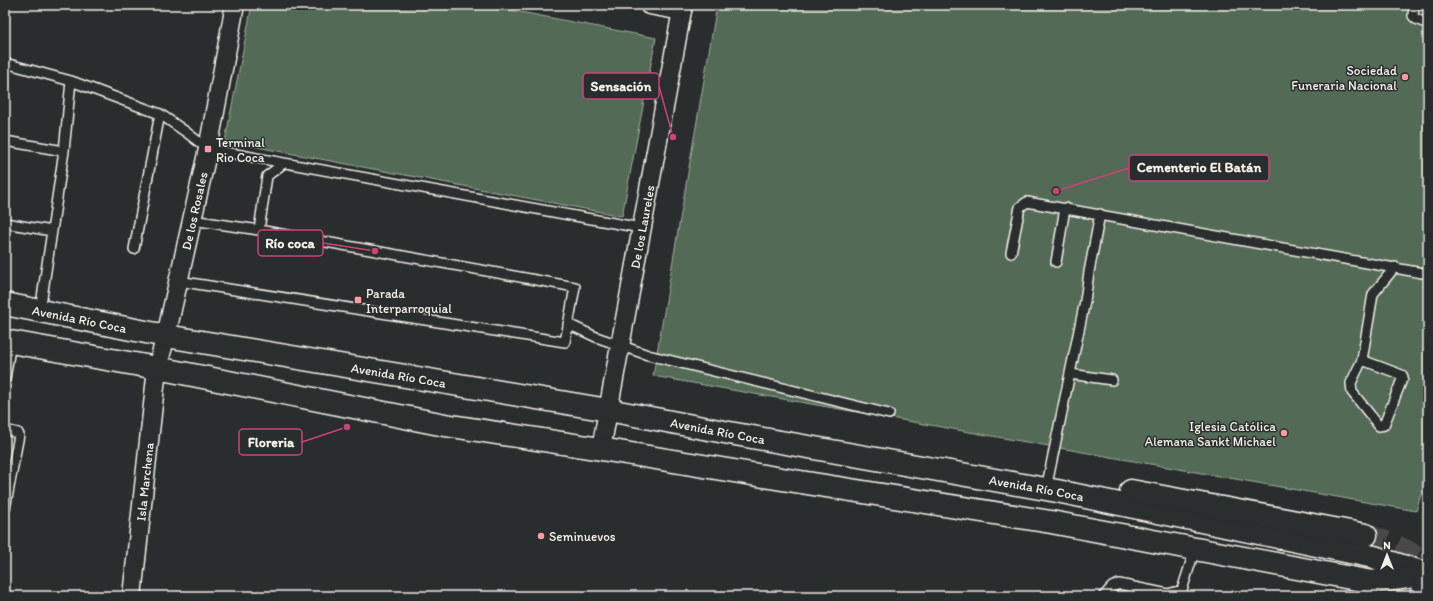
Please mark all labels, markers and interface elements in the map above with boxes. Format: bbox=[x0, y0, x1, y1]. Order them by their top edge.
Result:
place label: Sociedad Funeraria Nacional bbox=[1291, 63, 1397, 93]
marker: Sociedad Funeraria Nacional bbox=[1400, 72, 1410, 82]
callout: Sensación bbox=[583, 73, 659, 99]
text: Sensación bbox=[591, 78, 651, 95]
place label: Terminal Rio Coca bbox=[216, 135, 265, 165]
marker: Terminal Rio Coca bbox=[203, 144, 213, 154]
callout: Cementerio El Batán bbox=[1129, 155, 1269, 181]
text: Cementerio El Batán bbox=[1137, 159, 1261, 176]
street label: De los Rosales bbox=[178, 170, 210, 251]
street label: De los Laureles bbox=[627, 184, 657, 270]
callout: Río coca bbox=[258, 230, 323, 256]
text: Río coca bbox=[265, 235, 316, 252]
place label: Parada Interparroquial bbox=[366, 286, 452, 316]
marker: Parada Interparroquial bbox=[353, 295, 363, 305]
street label: Avenida Río Coca bbox=[31, 302, 128, 336]
street label: Avenida Río Coca bbox=[350, 360, 447, 390]
street label: Avenida Río Coca bbox=[669, 414, 767, 447]
place label: Iglesia Católica Alemana Sankt Michael bbox=[1145, 419, 1276, 449]
marker: Iglesia Católica Alemana Sankt Michael bbox=[1279, 428, 1289, 438]
callout: Floreria bbox=[239, 429, 302, 455]
text: Floreria bbox=[248, 434, 295, 451]
street label: Isla Marchena bbox=[133, 441, 156, 522]
street label: Avenida Río Coca bbox=[988, 472, 1086, 504]
place label: Seminuevos bbox=[549, 529, 616, 544]
marker: Seminuevos bbox=[536, 531, 546, 541]
north arrow bbox=[1367, 535, 1407, 575]
text: N bbox=[1383, 539, 1391, 552]

